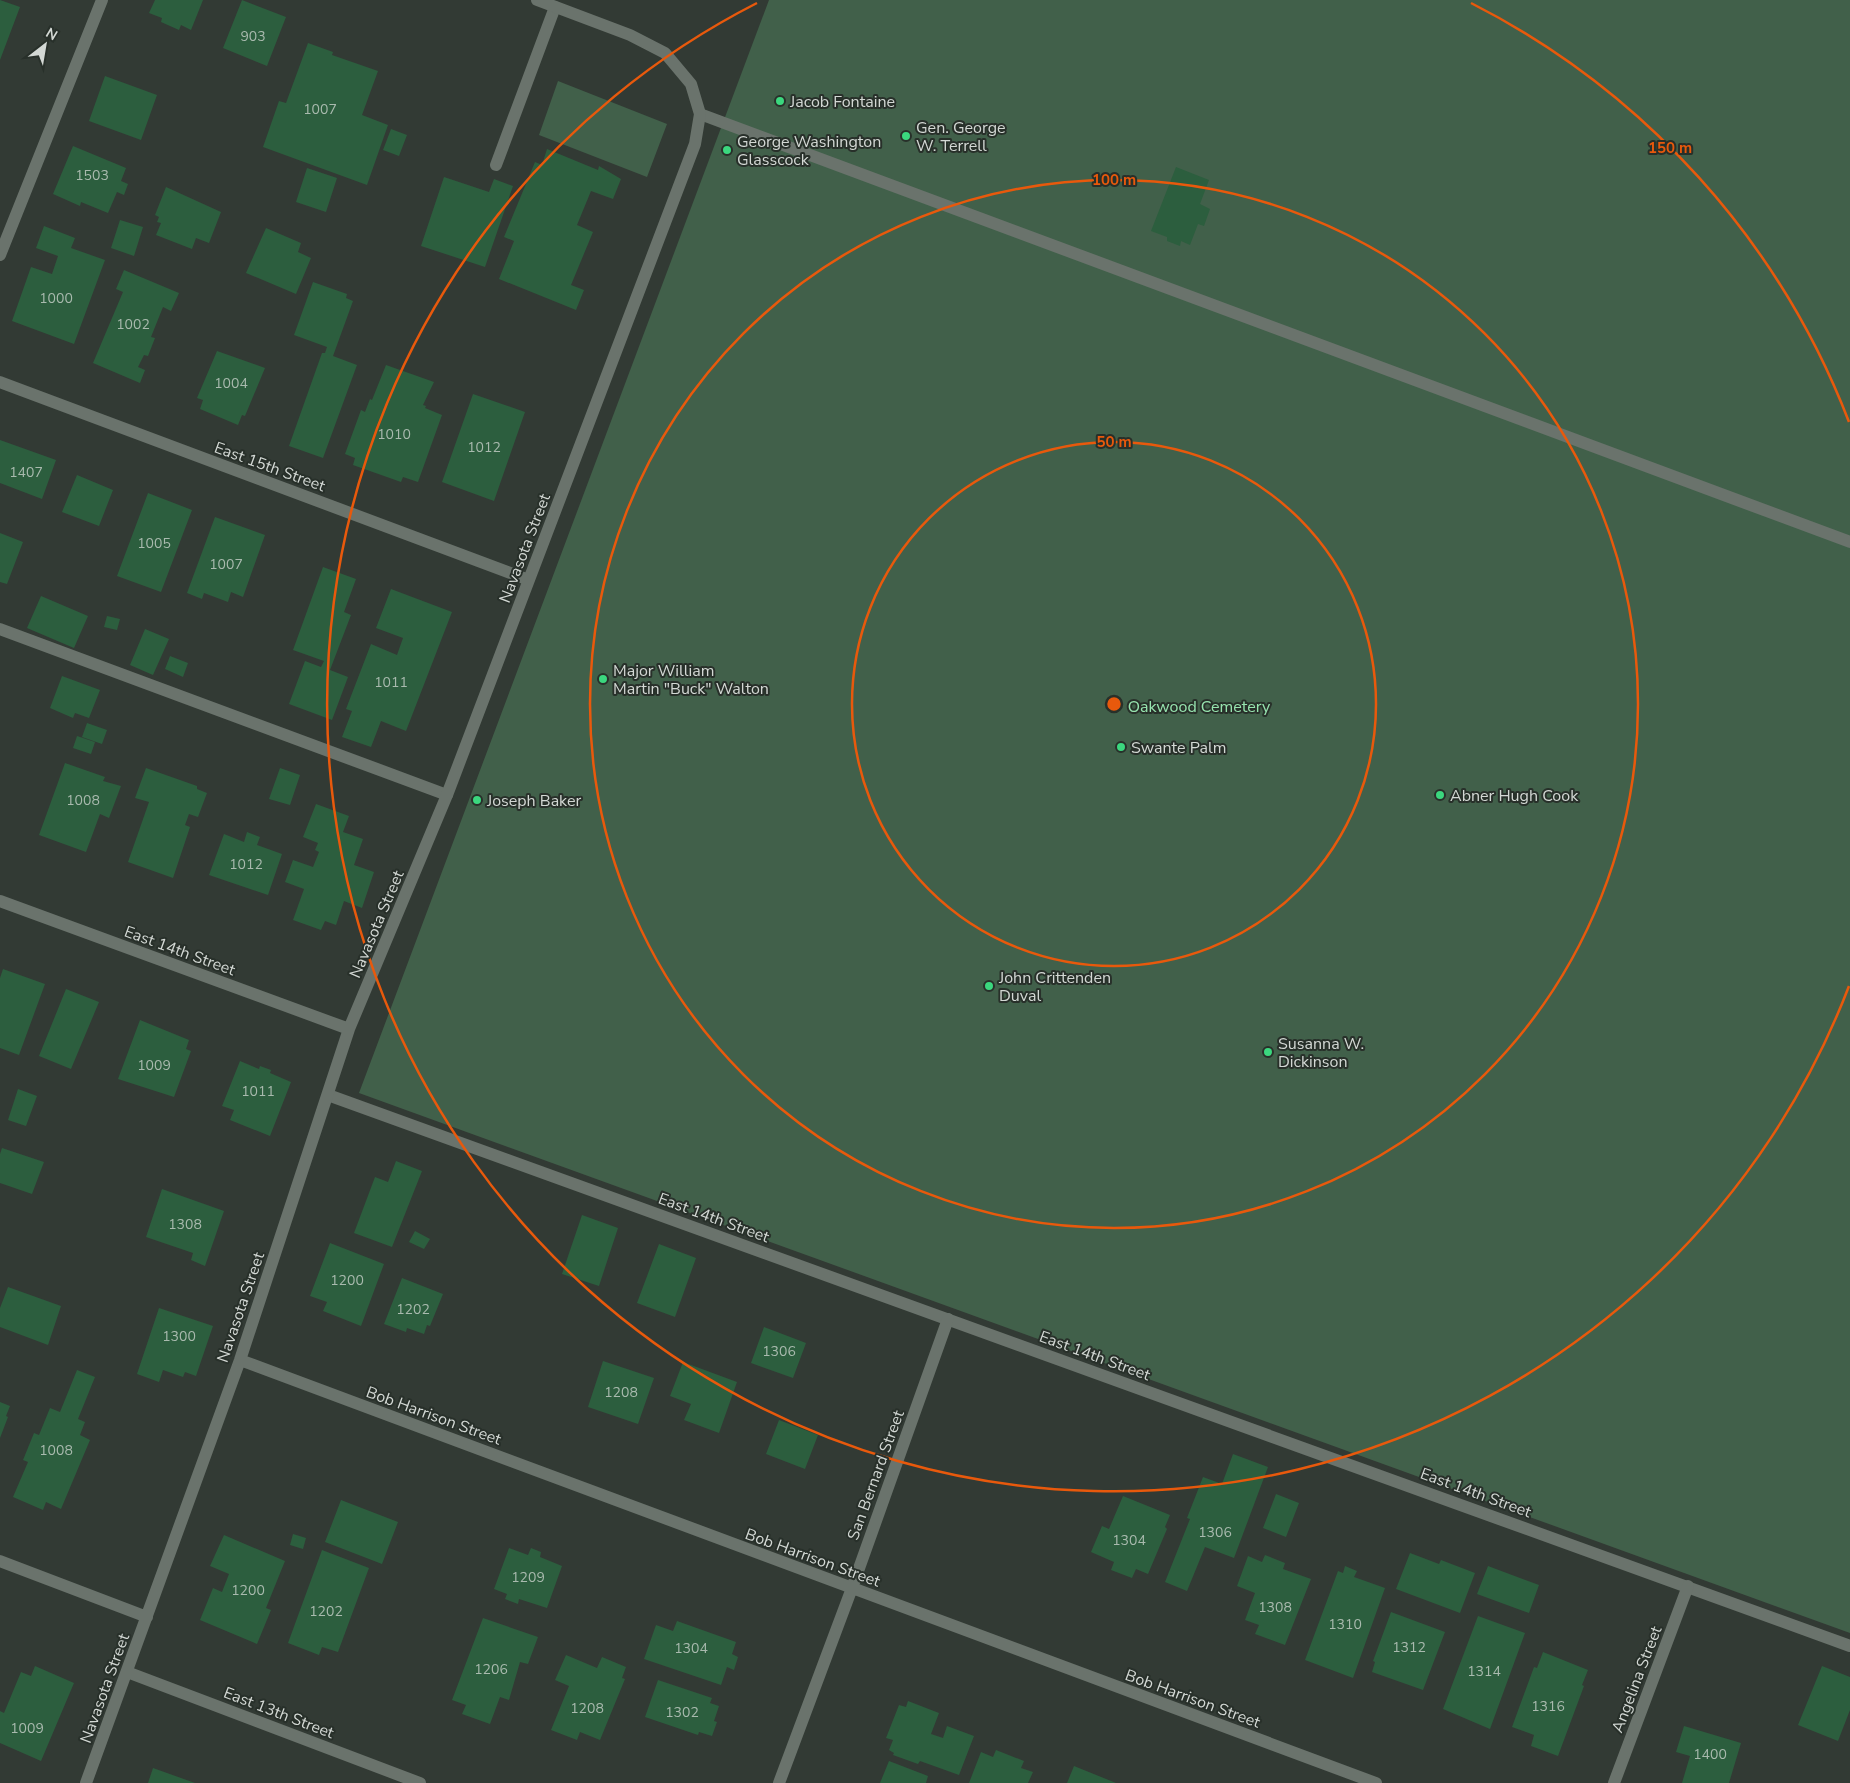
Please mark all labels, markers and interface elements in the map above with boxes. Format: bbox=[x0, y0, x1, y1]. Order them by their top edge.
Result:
north arrow bbox=[20, 20, 70, 70]
text: N bbox=[42, 23, 61, 45]
house number: 903 bbox=[240, 27, 266, 46]
place label: Jacob Fontaine bbox=[789, 91, 895, 113]
marker: Jacob Fontaine bbox=[774, 95, 786, 107]
house number: 1007 bbox=[303, 100, 337, 119]
place label: Gen. George W. Terrell bbox=[916, 117, 1006, 157]
marker: Gen. George W. Terrell bbox=[900, 130, 912, 142]
place label: George Washington Glasscock bbox=[737, 131, 881, 171]
text: 150 m bbox=[1648, 138, 1692, 158]
marker: George Washington Glasscock bbox=[721, 144, 733, 156]
house number: 1503 bbox=[75, 166, 109, 185]
text: 100 m bbox=[1092, 170, 1136, 190]
house number: 1000 bbox=[39, 289, 73, 308]
house number: 1002 bbox=[116, 315, 150, 334]
house number: 1004 bbox=[214, 374, 248, 393]
house number: 1010 bbox=[377, 425, 411, 444]
text: 50 m bbox=[1096, 432, 1132, 452]
street label: East 15th Street bbox=[211, 437, 329, 497]
house number: 1012 bbox=[467, 438, 501, 457]
house number: 1407 bbox=[9, 463, 43, 482]
street label: Navasota Street bbox=[494, 490, 556, 606]
house number: 1005 bbox=[137, 534, 171, 553]
house number: 1007 bbox=[209, 555, 243, 574]
place label: Major William Martin "Buck" Walton bbox=[613, 660, 769, 700]
house number: 1011 bbox=[374, 673, 408, 692]
marker: Major William Martin "Buck" Walton bbox=[597, 673, 609, 685]
centre of rings bbox=[1105, 695, 1123, 713]
park label: Oakwood Cemetery bbox=[1128, 696, 1271, 718]
place label: Swante Palm bbox=[1131, 737, 1226, 759]
marker: Swante Palm bbox=[1115, 741, 1127, 753]
place label: Abner Hugh Cook bbox=[1450, 785, 1579, 807]
marker: Abner Hugh Cook bbox=[1434, 789, 1446, 801]
place label: Joseph Baker bbox=[486, 790, 581, 812]
house number: 1008 bbox=[66, 791, 100, 810]
marker: Joseph Baker bbox=[471, 794, 483, 806]
house number: 1012 bbox=[229, 855, 263, 874]
street label: Navasota Street bbox=[344, 867, 410, 982]
street label: East 14th Street bbox=[121, 921, 239, 981]
place label: John Crittenden Duval bbox=[998, 967, 1111, 1007]
marker: John Crittenden Duval bbox=[983, 980, 995, 992]
place label: Susanna W. Dickinson bbox=[1278, 1033, 1364, 1073]
marker: Susanna W. Dickinson bbox=[1262, 1046, 1274, 1058]
house number: 1009 bbox=[137, 1056, 171, 1075]
house number: 1011 bbox=[241, 1082, 275, 1101]
street label: East 14th Street bbox=[655, 1188, 773, 1248]
house number: 1308 bbox=[168, 1215, 202, 1234]
street label: Navasota Street bbox=[212, 1249, 270, 1365]
house number: 1200 bbox=[330, 1271, 364, 1290]
house number: 1202 bbox=[396, 1300, 430, 1319]
street label: East 14th Street bbox=[1036, 1326, 1154, 1386]
house number: 1300 bbox=[162, 1327, 196, 1346]
house number: 1306 bbox=[762, 1342, 796, 1361]
street label: Bob Harrison Street bbox=[363, 1381, 505, 1451]
house number: 1208 bbox=[604, 1383, 638, 1402]
street label: San Bernard Street bbox=[842, 1407, 910, 1543]
house number: 1008 bbox=[39, 1441, 73, 1460]
street label: East 14th Street bbox=[1417, 1463, 1535, 1523]
street label: Bob Harrison Street bbox=[742, 1523, 884, 1593]
house number: 1306 bbox=[1198, 1523, 1232, 1542]
house number: 1304 bbox=[1112, 1531, 1146, 1550]
house number: 1209 bbox=[511, 1568, 545, 1587]
house number: 1200 bbox=[231, 1581, 265, 1600]
house number: 1308 bbox=[1258, 1598, 1292, 1617]
house number: 1202 bbox=[309, 1602, 343, 1621]
house number: 1310 bbox=[1328, 1615, 1362, 1634]
street label: Angelina Street bbox=[1607, 1623, 1667, 1736]
street label: Navasota Street bbox=[75, 1630, 135, 1746]
house number: 1312 bbox=[1392, 1638, 1426, 1657]
house number: 1304 bbox=[674, 1639, 708, 1658]
house number: 1206 bbox=[474, 1660, 508, 1679]
house number: 1314 bbox=[1467, 1662, 1501, 1681]
street label: Bob Harrison Street bbox=[1122, 1664, 1264, 1734]
street label: East 13th Street bbox=[220, 1682, 337, 1744]
house number: 1316 bbox=[1531, 1697, 1565, 1716]
house number: 1208 bbox=[570, 1699, 604, 1718]
house number: 1302 bbox=[665, 1703, 699, 1722]
house number: 1009 bbox=[10, 1719, 44, 1738]
house number: 1400 bbox=[1693, 1745, 1727, 1764]

